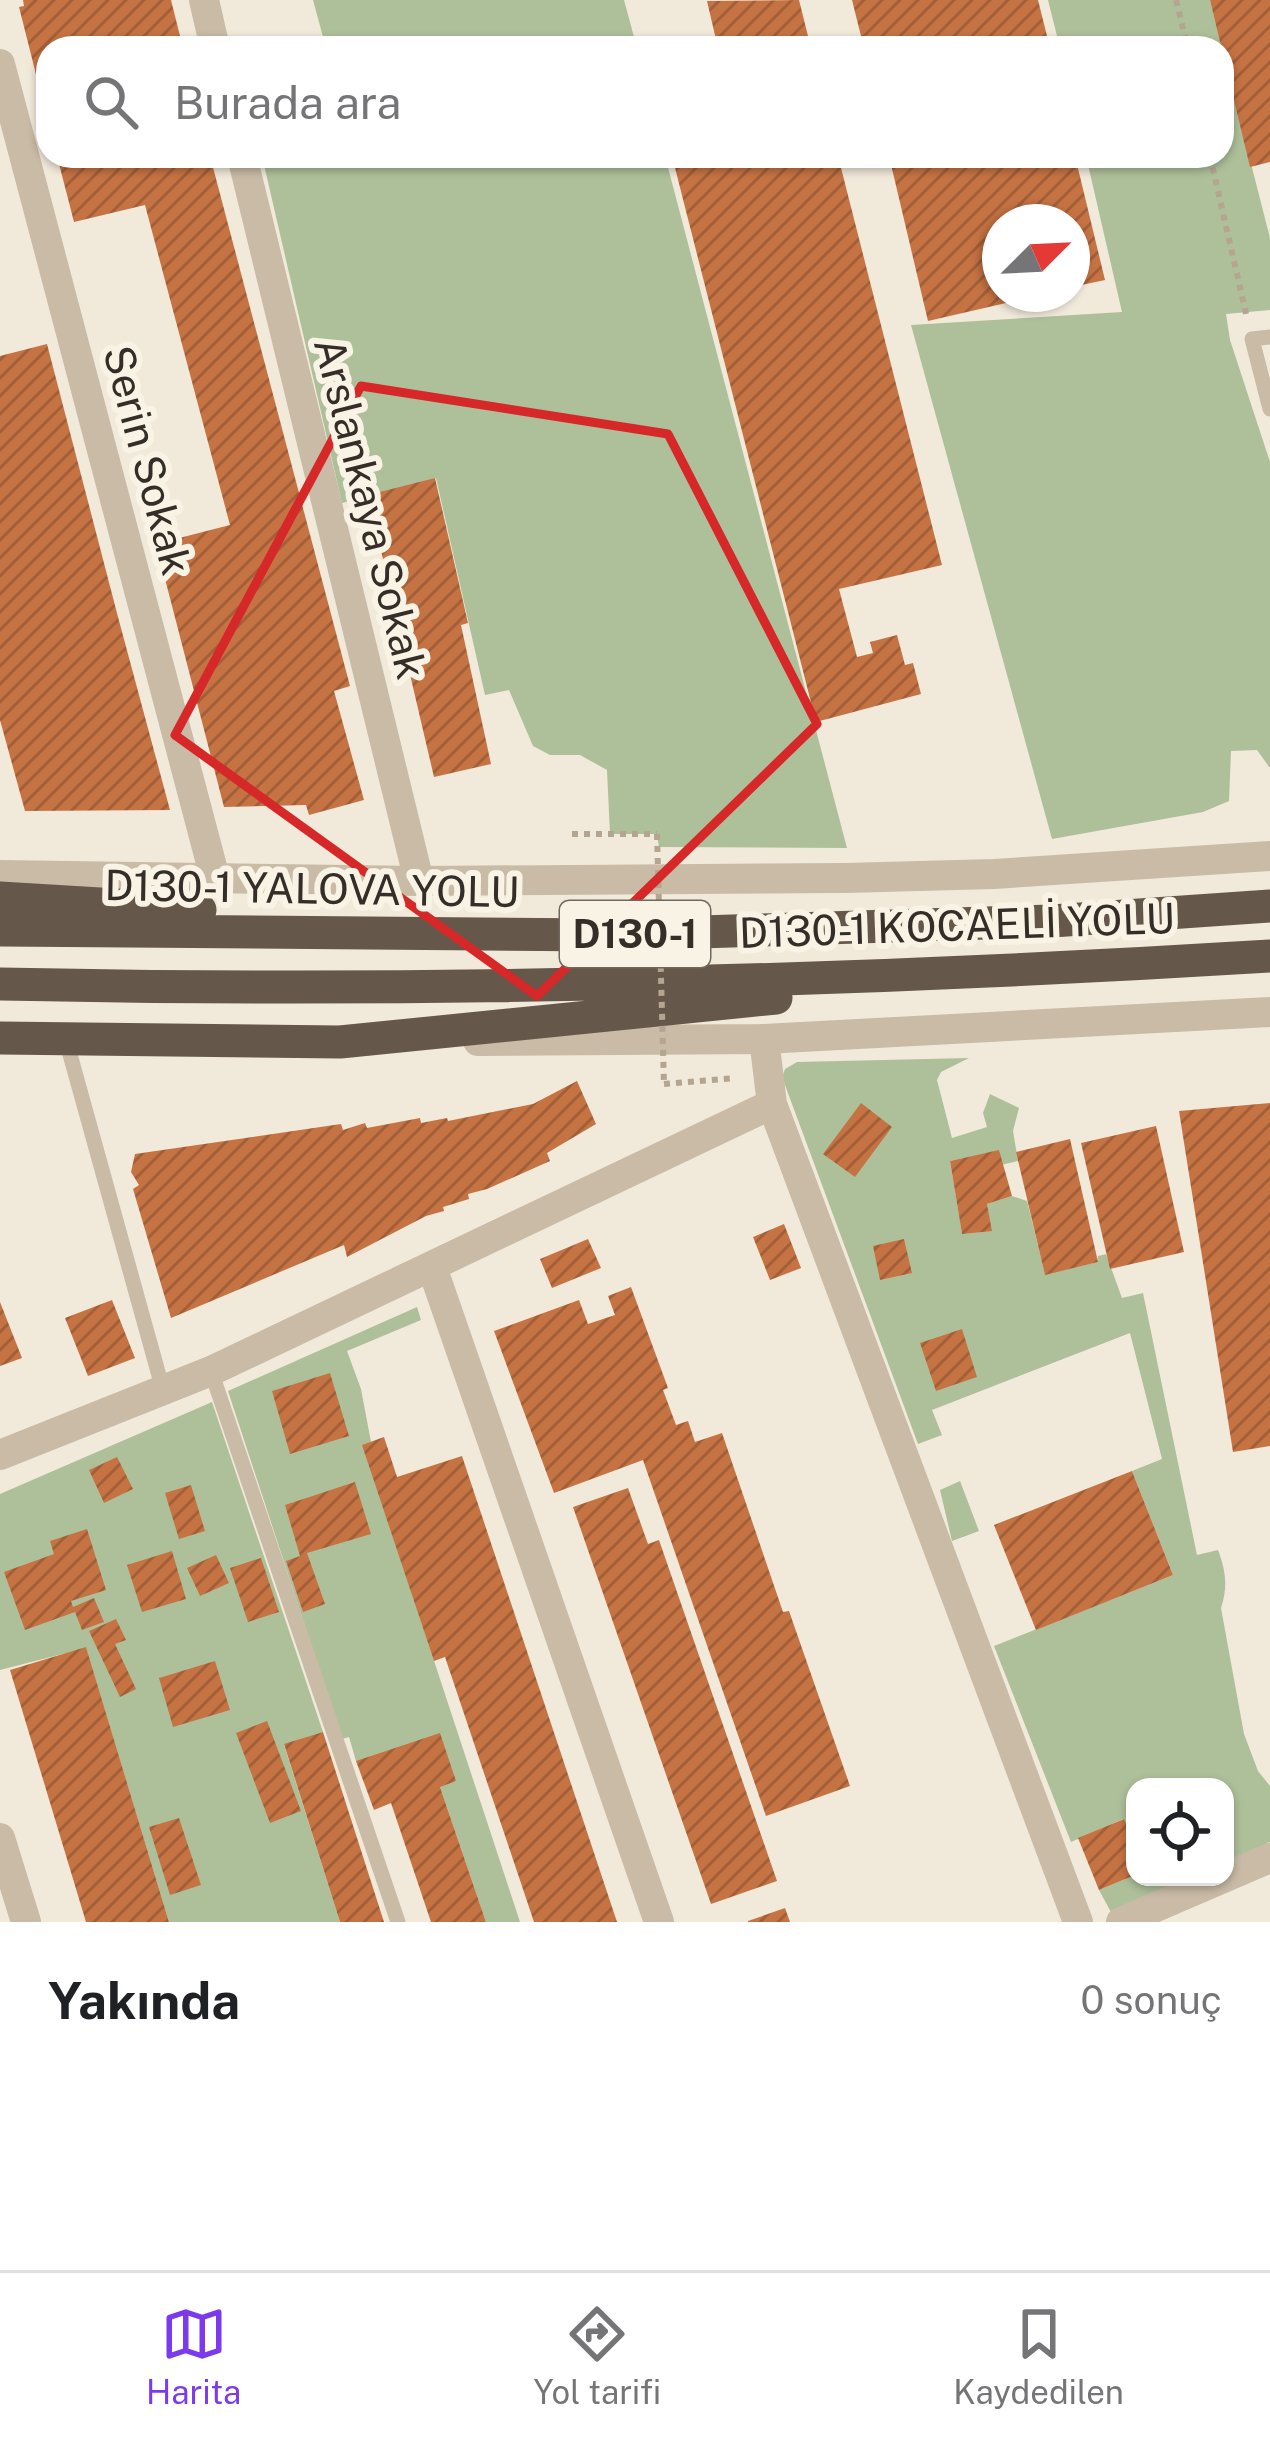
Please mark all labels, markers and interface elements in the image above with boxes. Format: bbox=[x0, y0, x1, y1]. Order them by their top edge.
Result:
search box bbox=[36, 36, 1234, 168]
icon: search bbox=[78, 69, 144, 135]
text: Burada ara bbox=[174, 76, 401, 129]
north arrow bbox=[982, 204, 1090, 312]
street label: Arslankaya Sokak bbox=[305, 332, 437, 684]
street label: Serin Sokak bbox=[94, 340, 202, 580]
street label: D130-1 YALOVA YOLU bbox=[104, 860, 520, 916]
street label: D130-1 KOCAELİ YOLU bbox=[738, 893, 1176, 957]
road number: D130-1 bbox=[560, 901, 710, 967]
map controls bbox=[1126, 1778, 1234, 1886]
button: locate bbox=[1126, 1778, 1234, 1886]
text: Yakında bbox=[48, 1971, 240, 2030]
text: 0 sonuç bbox=[1081, 1977, 1222, 2023]
tab: Harita bbox=[146, 2301, 241, 2411]
tab: Yol tarifi bbox=[534, 2301, 661, 2411]
tab: Kaydedilen bbox=[953, 2301, 1124, 2411]

